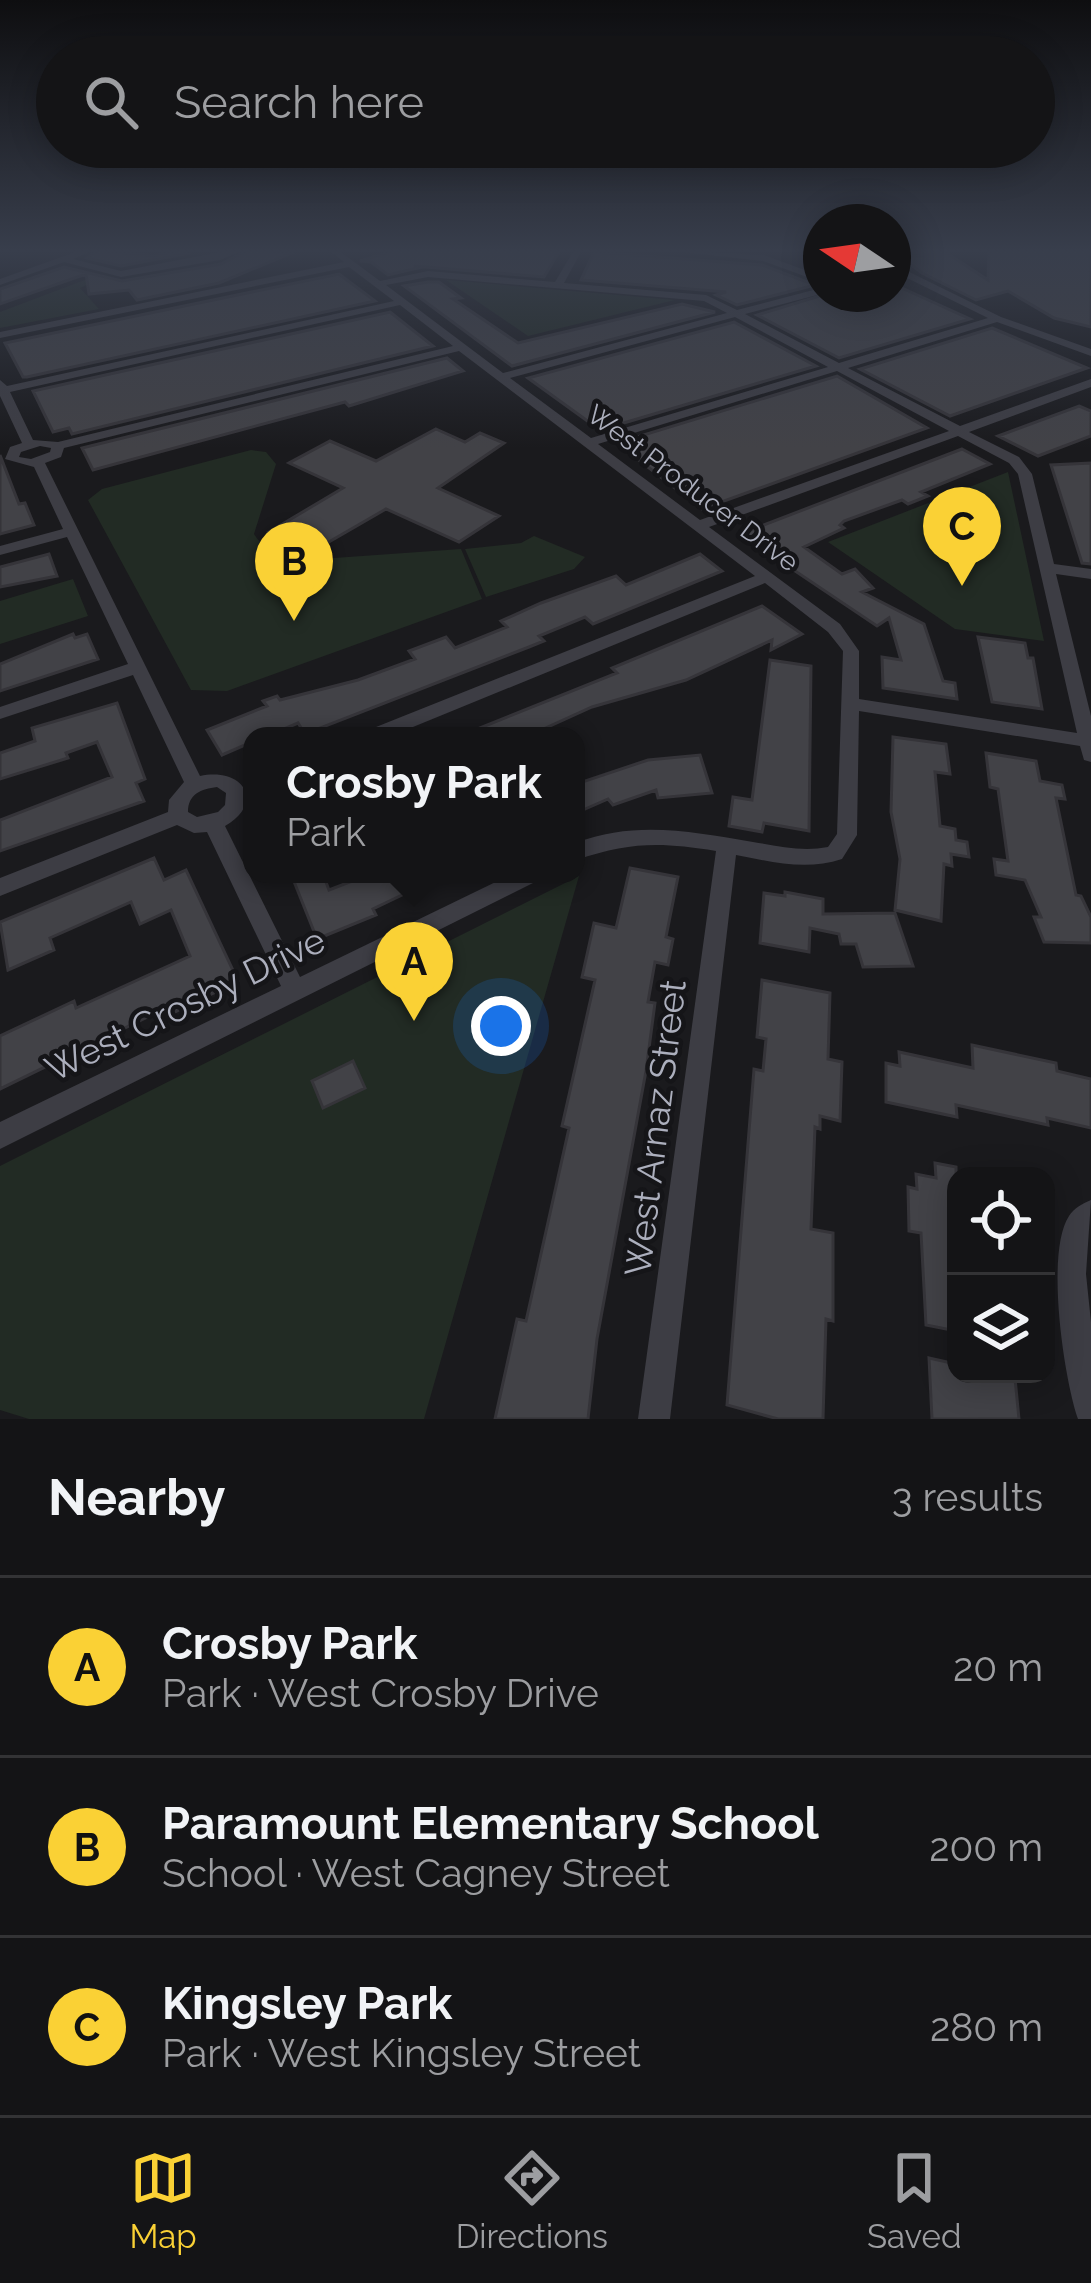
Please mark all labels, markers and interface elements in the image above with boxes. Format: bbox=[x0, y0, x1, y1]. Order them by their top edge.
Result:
search box bbox=[36, 36, 1055, 168]
icon: search bbox=[78, 69, 144, 135]
text: Search here bbox=[174, 76, 424, 129]
north arrow bbox=[803, 204, 911, 312]
street label: West Producer Drive bbox=[581, 398, 805, 578]
pin: C bbox=[923, 487, 1001, 586]
pin: B bbox=[255, 522, 333, 621]
popup bbox=[243, 727, 585, 883]
text: Crosby Park bbox=[286, 756, 542, 809]
text: Park bbox=[286, 809, 366, 855]
street label: West Crosby Drive bbox=[38, 918, 332, 1090]
pin: A bbox=[375, 922, 453, 1021]
street label: West Arnaz Street bbox=[616, 977, 694, 1279]
your location bbox=[471, 996, 531, 1056]
map controls bbox=[947, 1167, 1055, 1383]
button: locate bbox=[947, 1167, 1055, 1275]
button: layers bbox=[947, 1275, 1055, 1383]
text: Nearby bbox=[48, 1467, 225, 1527]
text: 3 results bbox=[892, 1474, 1043, 1520]
text: Crosby Park bbox=[162, 1617, 418, 1670]
text: A bbox=[74, 1644, 100, 1690]
text: 20 m bbox=[953, 1644, 1043, 1690]
text: Park · West Crosby Drive bbox=[162, 1670, 599, 1716]
text: Paramount Elementary School bbox=[162, 1797, 819, 1850]
text: B bbox=[74, 1824, 100, 1870]
text: 200 m bbox=[929, 1824, 1043, 1870]
text: School · West Cagney Street bbox=[162, 1850, 670, 1896]
text: Kingsley Park bbox=[162, 1977, 452, 2030]
text: C bbox=[74, 2004, 100, 2050]
text: 280 m bbox=[930, 2004, 1043, 2050]
text: Park · West Kingsley Street bbox=[162, 2030, 641, 2076]
tab: Map bbox=[130, 2145, 197, 2256]
tab: Directions bbox=[456, 2145, 608, 2256]
tab: Saved bbox=[867, 2145, 961, 2256]

